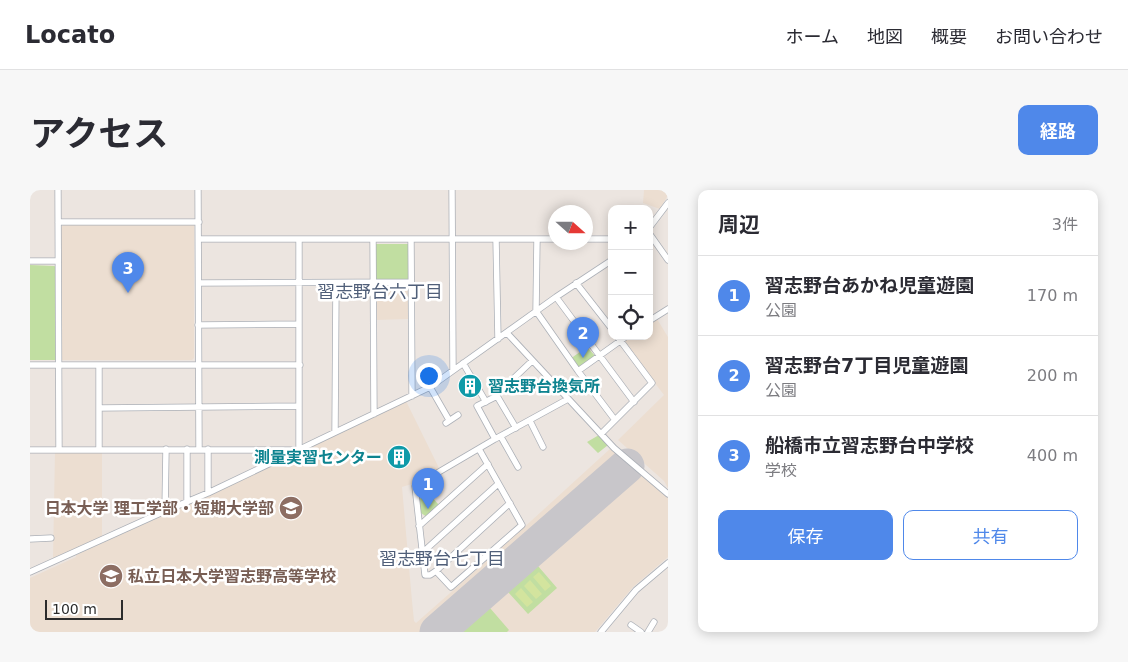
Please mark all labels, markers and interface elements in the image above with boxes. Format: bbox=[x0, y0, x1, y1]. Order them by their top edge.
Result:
text: Locato bbox=[25, 21, 115, 49]
text: ホーム bbox=[786, 26, 839, 47]
text: 地図 bbox=[867, 26, 903, 47]
text: 概要 bbox=[931, 26, 967, 47]
text: お問い合わせ bbox=[995, 26, 1103, 47]
button: 経路 bbox=[1018, 105, 1098, 155]
text: アクセス bbox=[30, 114, 168, 154]
north arrow bbox=[548, 205, 593, 250]
map controls bbox=[608, 205, 653, 340]
button: + bbox=[608, 205, 653, 250]
text: 周辺 bbox=[718, 213, 760, 237]
text: 3件 bbox=[1052, 215, 1078, 234]
button: − bbox=[608, 250, 653, 295]
pin: 3 bbox=[112, 252, 144, 293]
text: 習志野台あかね児童遊園 bbox=[765, 274, 974, 296]
district label: 習志野台六丁目 bbox=[317, 281, 443, 302]
text: 1 bbox=[728, 286, 740, 305]
text: 170 m bbox=[1027, 286, 1078, 305]
button: locate bbox=[608, 295, 653, 340]
text: 公園 bbox=[765, 301, 797, 320]
pin: 2 bbox=[567, 317, 599, 358]
text: 習志野台7丁目児童遊園 bbox=[765, 354, 968, 376]
your location bbox=[416, 363, 442, 389]
text: 2 bbox=[728, 366, 740, 385]
text: 200 m bbox=[1027, 366, 1078, 385]
building icon: 習志野台換気所 bbox=[457, 373, 483, 399]
place label: 習志野台換気所 bbox=[488, 377, 600, 396]
text: 公園 bbox=[765, 381, 797, 400]
text: 船橋市立習志野台中学校 bbox=[765, 434, 974, 456]
building icon: 測量実習センター bbox=[386, 444, 412, 470]
text: 3 bbox=[728, 446, 740, 465]
text: 400 m bbox=[1027, 446, 1078, 465]
place label: 測量実習センター bbox=[254, 448, 382, 467]
text: 学校 bbox=[765, 461, 797, 480]
pin: 1 bbox=[412, 468, 444, 509]
school or university icon: 日本大学 理工学部・短期大学部 bbox=[278, 495, 304, 521]
place label: 日本大学 理工学部・短期大学部 bbox=[44, 499, 274, 518]
button: 保存 bbox=[718, 510, 893, 560]
button: 共有 bbox=[903, 510, 1078, 560]
district label: 習志野台七丁目 bbox=[379, 548, 505, 569]
school or university icon: 私立日本大学習志野高等学校 bbox=[98, 563, 124, 589]
place label: 私立日本大学習志野高等学校 bbox=[128, 567, 336, 586]
scale bar bbox=[45, 597, 122, 620]
text: 100 m bbox=[52, 601, 97, 617]

